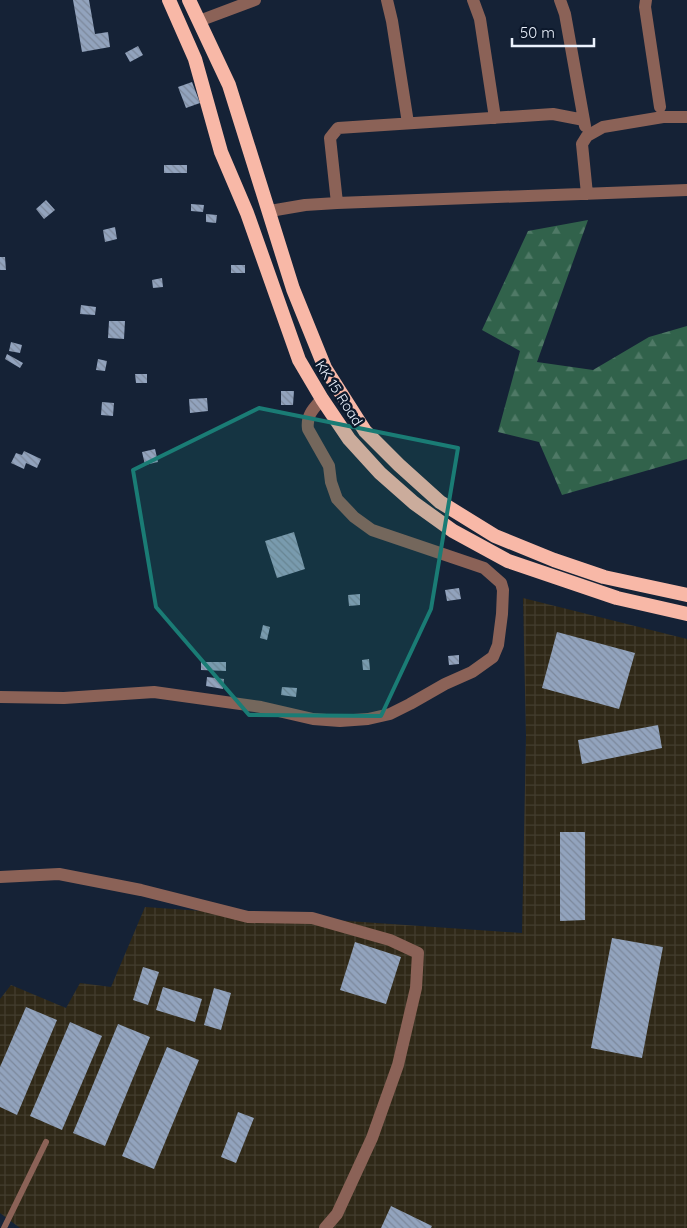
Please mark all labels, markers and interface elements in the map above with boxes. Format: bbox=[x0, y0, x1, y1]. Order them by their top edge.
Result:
scale bar bbox=[512, 15, 594, 47]
text: 50 m bbox=[520, 23, 555, 42]
street label: KK 15 Road bbox=[311, 357, 367, 429]

